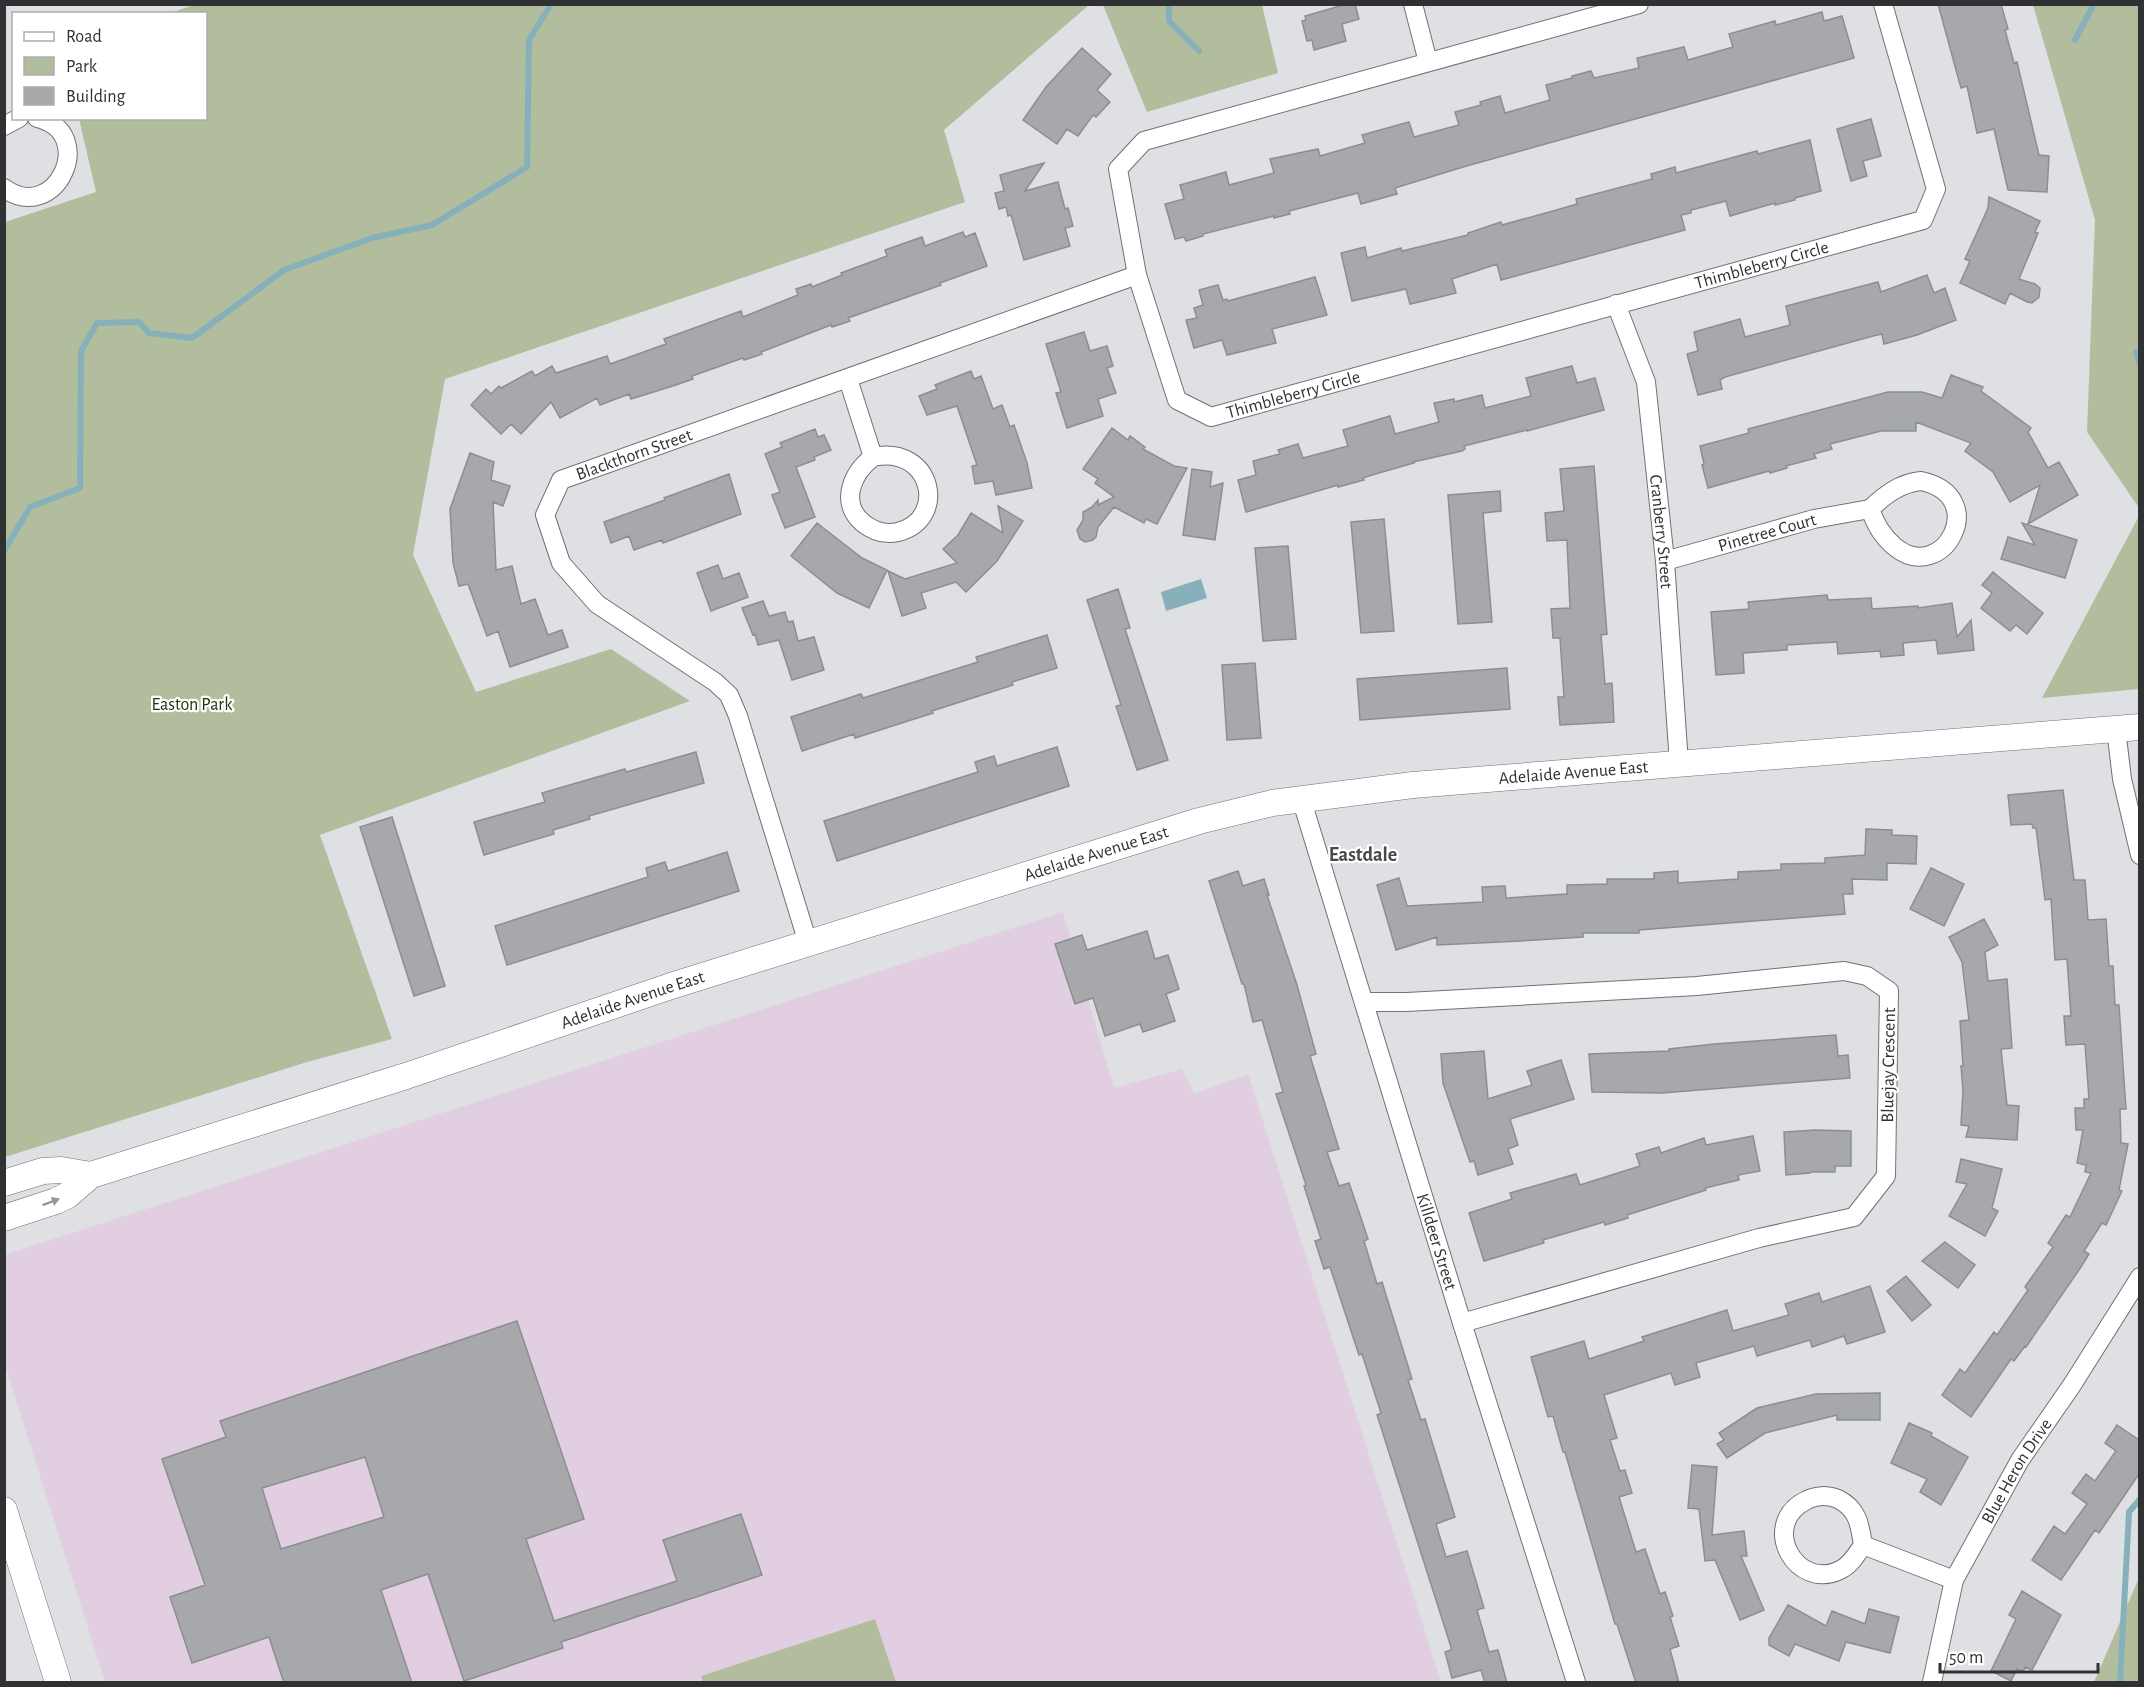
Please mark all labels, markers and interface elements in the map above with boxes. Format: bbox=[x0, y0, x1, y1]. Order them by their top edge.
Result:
legend bbox=[12, 12, 207, 120]
text: Road bbox=[66, 28, 102, 46]
text: Park bbox=[66, 58, 98, 76]
text: Building bbox=[66, 88, 126, 106]
street label: Thimbleberry Circle bbox=[1693, 239, 1831, 293]
street label: Thimbleberry Circle bbox=[1224, 368, 1362, 422]
street label: Blackthorn Street bbox=[574, 426, 695, 484]
street label: Cranberry Street bbox=[1646, 474, 1675, 590]
street label: Pinetree Court bbox=[1716, 511, 1819, 556]
park label: Easton Park bbox=[152, 696, 233, 714]
street label: Adelaide Avenue East bbox=[1498, 758, 1649, 788]
street label: Adelaide Avenue East bbox=[1022, 823, 1171, 885]
district label: Eastdale bbox=[1329, 845, 1397, 865]
street label: Adelaide Avenue East bbox=[559, 968, 707, 1033]
street label: Bluejay Crescent bbox=[1879, 1007, 1899, 1123]
street label: Killdeer Street bbox=[1413, 1191, 1459, 1293]
one-way arrow bbox=[42, 1197, 60, 1207]
street label: Blue Heron Drive bbox=[1979, 1416, 2056, 1527]
scale bar bbox=[1940, 1636, 2098, 1674]
text: 50 m bbox=[1949, 1649, 1983, 1667]

